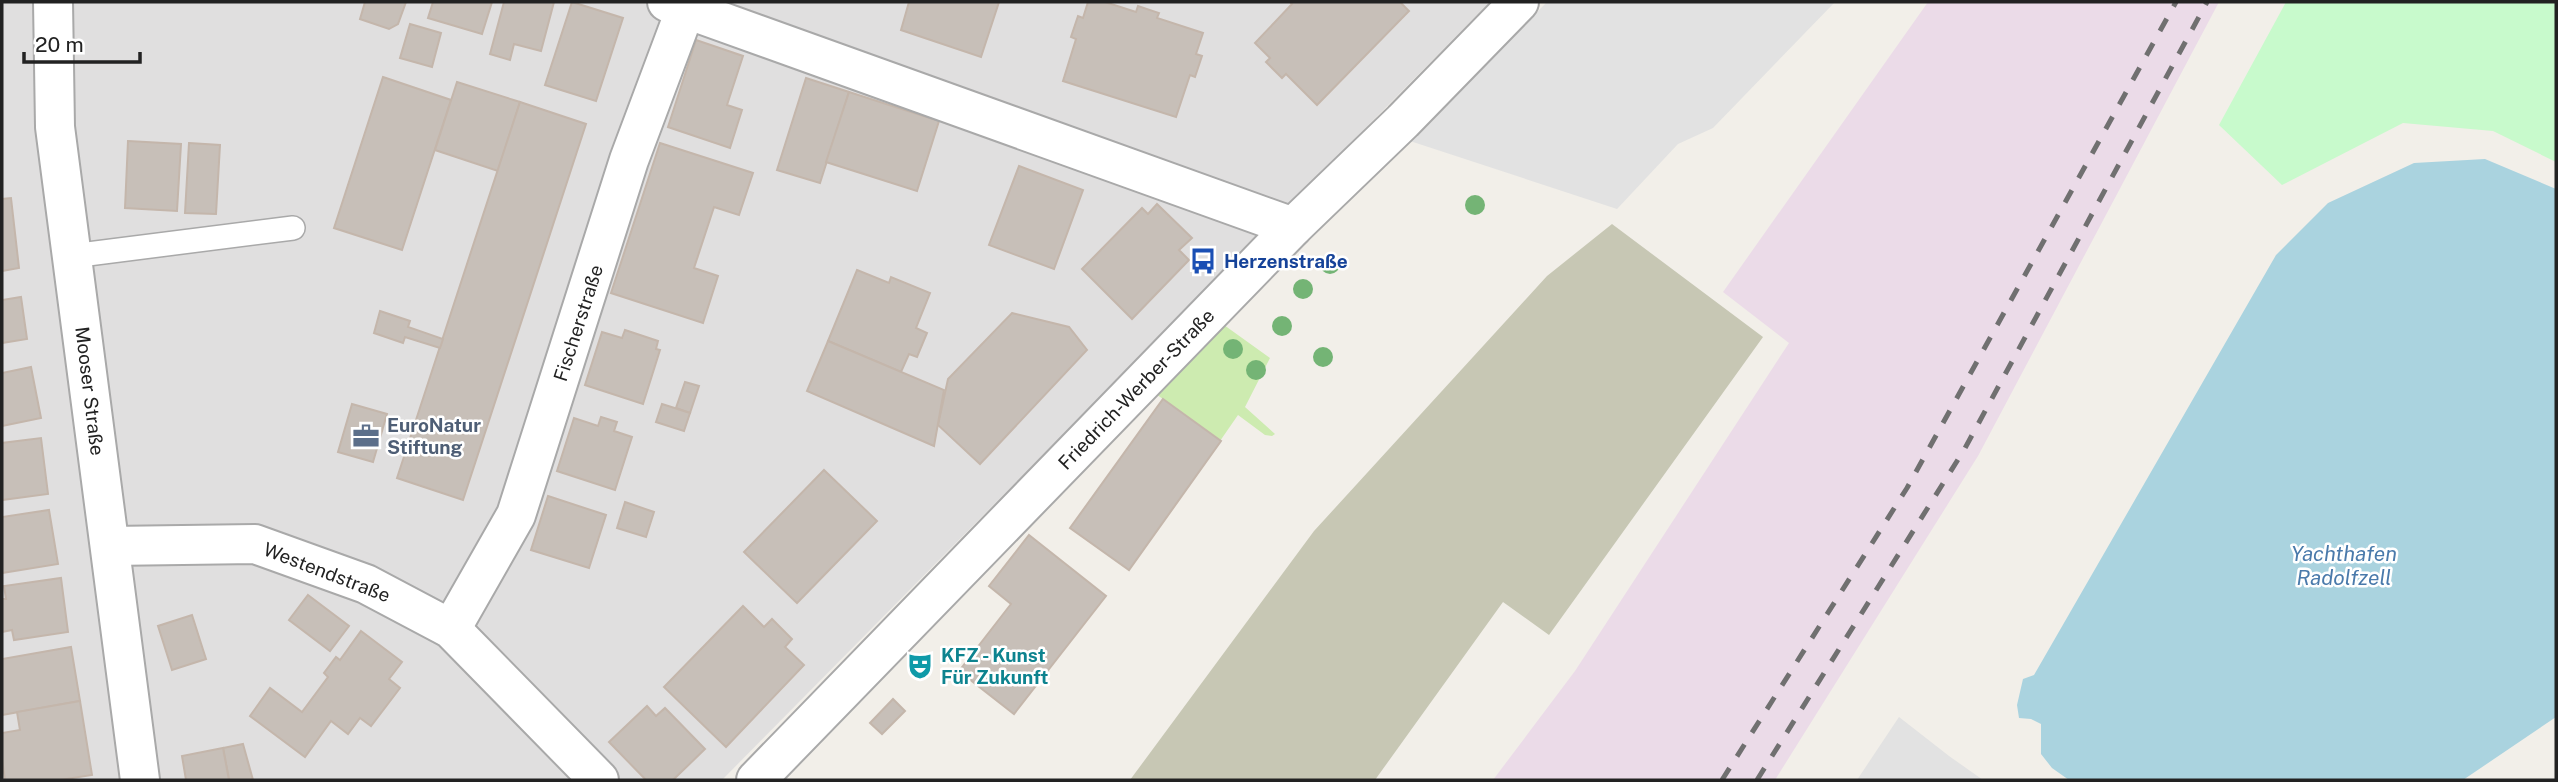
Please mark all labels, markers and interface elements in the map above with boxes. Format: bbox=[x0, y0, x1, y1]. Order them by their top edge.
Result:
scale bar bbox=[24, 21, 140, 65]
text: 20 m bbox=[35, 32, 84, 57]
bus stop icon: Herzenstraße bbox=[1188, 246, 1218, 276]
place label: Herzenstraße bbox=[1224, 250, 1348, 272]
street label: Fischerstraße bbox=[549, 262, 607, 384]
street label: Friedrich-Werber-Straße bbox=[1054, 304, 1218, 474]
street label: Mooser Straße bbox=[71, 325, 109, 457]
place label: EuroNatur Stiftung bbox=[387, 414, 481, 458]
office icon: EuroNatur Stiftung bbox=[351, 421, 381, 451]
street label: Westendstraße bbox=[261, 538, 393, 606]
water label: Yachthafen Radolfzell bbox=[2291, 541, 2397, 590]
place label: KFZ - Kunst Für Zukunft bbox=[941, 644, 1049, 688]
theatre icon: KFZ - Kunst Für Zukunft bbox=[905, 651, 935, 681]

